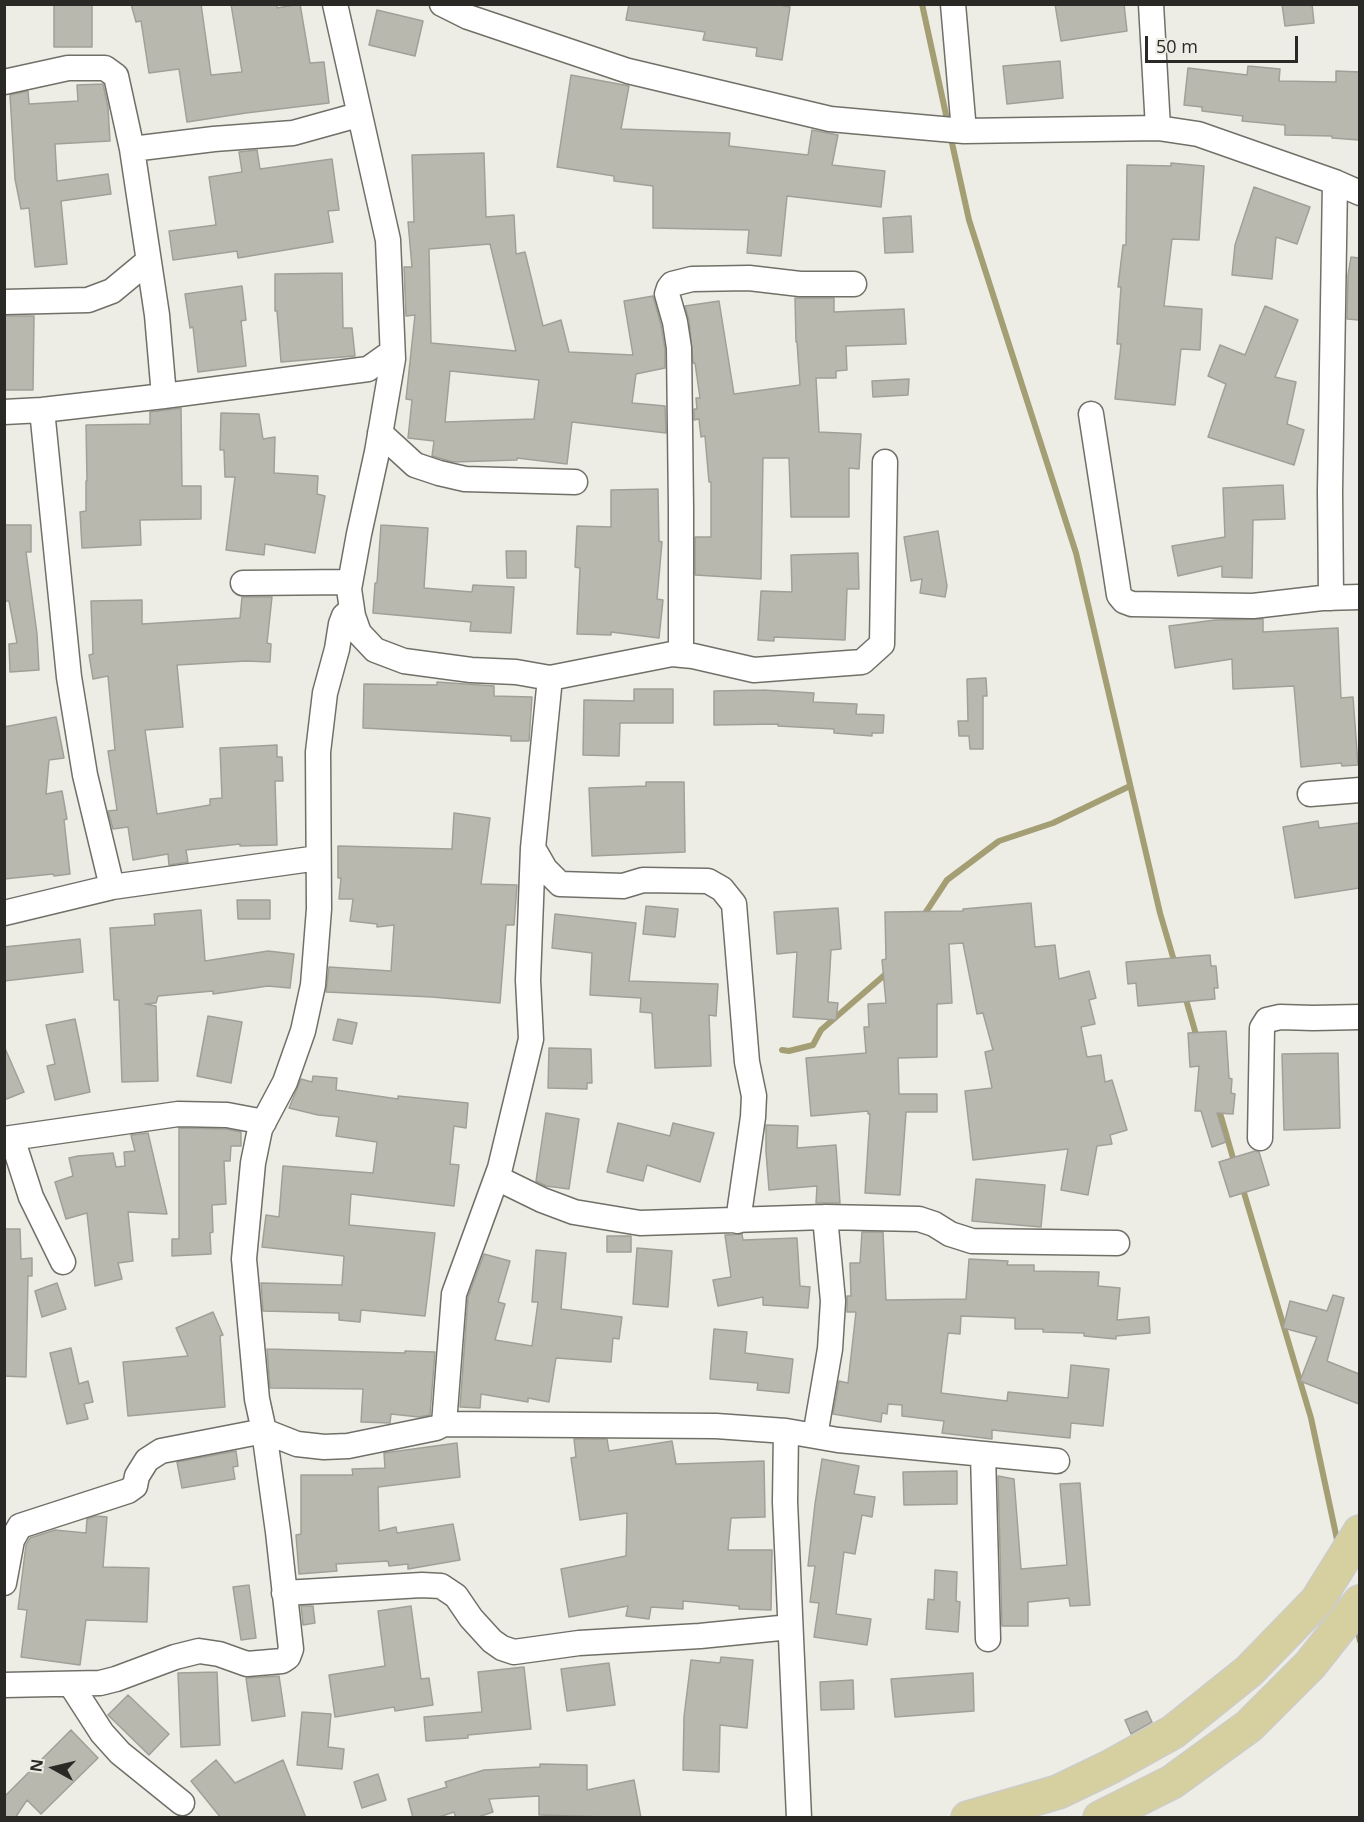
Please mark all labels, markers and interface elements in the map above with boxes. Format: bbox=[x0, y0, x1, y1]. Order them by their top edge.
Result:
scale bar bbox=[1148, 24, 1301, 62]
text: 50 m bbox=[1156, 34, 1198, 58]
north arrow bbox=[24, 1738, 84, 1798]
text: N bbox=[24, 1758, 48, 1773]

